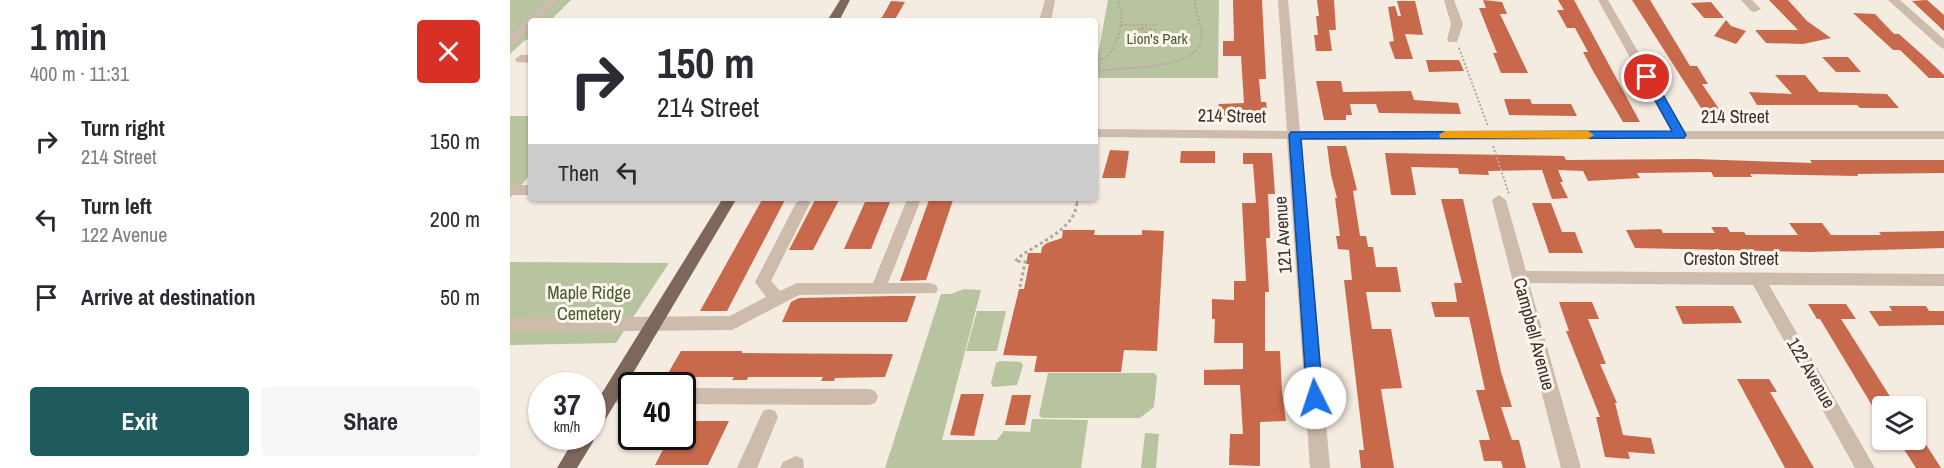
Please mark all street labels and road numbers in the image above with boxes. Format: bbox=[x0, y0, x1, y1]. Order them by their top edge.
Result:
street label: 214 Street bbox=[1198, 102, 1266, 129]
street label: 214 Street bbox=[1701, 104, 1769, 129]
street label: 121 Avenue bbox=[1267, 195, 1298, 275]
street label: Creston Street bbox=[1683, 246, 1779, 271]
street label: Campbell Avenue bbox=[1507, 275, 1561, 393]
street label: 122 Avenue bbox=[1781, 333, 1842, 413]

